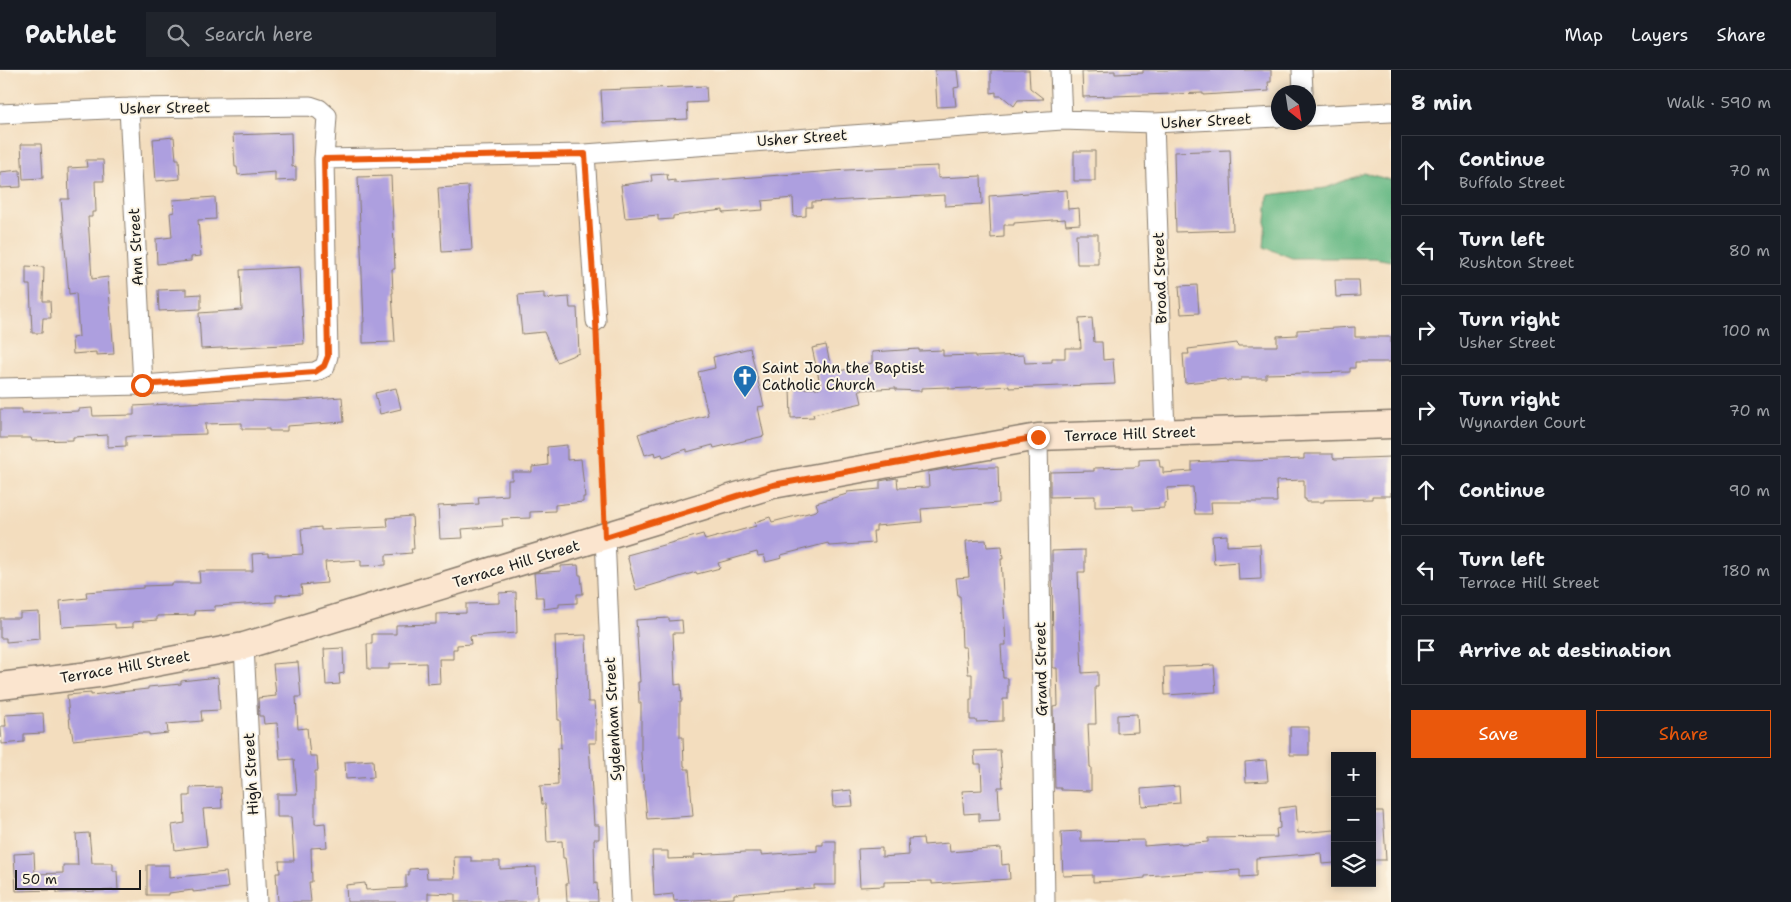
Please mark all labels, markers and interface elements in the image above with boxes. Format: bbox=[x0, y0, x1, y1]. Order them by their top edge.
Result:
search box bbox=[146, 12, 496, 57]
text: Pathlet bbox=[25, 19, 116, 51]
icon: search bbox=[164, 21, 192, 49]
text: Search here bbox=[204, 22, 313, 47]
text: Map bbox=[1565, 23, 1603, 47]
text: Layers bbox=[1631, 23, 1688, 47]
text: Share bbox=[1716, 23, 1766, 47]
north arrow bbox=[1271, 85, 1316, 130]
text: 8 min bbox=[1411, 89, 1472, 117]
text: Walk · 590 m bbox=[1666, 92, 1771, 113]
street label: Usher Street bbox=[120, 97, 210, 119]
street label: Usher Street bbox=[1160, 109, 1252, 133]
street label: Usher Street bbox=[756, 125, 848, 151]
text: Continue bbox=[1459, 147, 1545, 172]
icon: ahead bbox=[1412, 156, 1440, 184]
text: 70 m bbox=[1729, 160, 1770, 181]
text: Buffalo Street bbox=[1459, 172, 1565, 193]
street label: Ann Street bbox=[124, 207, 148, 287]
text: Turn left bbox=[1459, 227, 1545, 252]
street label: Broad Street bbox=[1148, 232, 1172, 324]
icon: left bbox=[1412, 236, 1440, 264]
text: 80 m bbox=[1729, 240, 1770, 261]
text: Rushton Street bbox=[1459, 252, 1575, 273]
text: Turn right bbox=[1459, 307, 1560, 332]
icon: right bbox=[1412, 316, 1440, 344]
text: 100 m bbox=[1722, 320, 1770, 341]
text: Usher Street bbox=[1459, 332, 1556, 353]
place label: Saint John the Baptist Catholic Church bbox=[762, 358, 925, 395]
church icon: Saint John the Baptist Catholic Church bbox=[732, 364, 758, 398]
route start bbox=[131, 374, 154, 397]
text: Turn right bbox=[1459, 387, 1560, 412]
icon: right bbox=[1412, 396, 1440, 424]
text: 70 m bbox=[1729, 400, 1770, 421]
text: Wynarden Court bbox=[1459, 412, 1586, 433]
street label: Terrace Hill Street bbox=[1064, 422, 1196, 446]
route end bbox=[1027, 426, 1050, 449]
icon: ahead bbox=[1412, 476, 1440, 504]
text: Continue bbox=[1459, 478, 1545, 503]
text: 90 m bbox=[1729, 480, 1770, 501]
street label: Terrace Hill Street bbox=[450, 535, 582, 593]
text: Turn left bbox=[1459, 547, 1545, 572]
icon: left bbox=[1412, 556, 1440, 584]
text: 180 m bbox=[1722, 560, 1770, 581]
text: Terrace Hill Street bbox=[1459, 572, 1599, 593]
street label: Grand Street bbox=[1030, 622, 1052, 716]
icon: arrive bbox=[1412, 636, 1440, 664]
text: Arrive at destination bbox=[1459, 638, 1671, 663]
street label: Terrace Hill Street bbox=[58, 646, 192, 688]
street label: Sydenham Street bbox=[600, 657, 626, 781]
button: Save bbox=[1411, 710, 1586, 758]
button: Share bbox=[1596, 710, 1771, 758]
street label: High Street bbox=[239, 732, 263, 816]
map controls bbox=[1331, 752, 1376, 887]
button: + bbox=[1331, 752, 1376, 797]
button: − bbox=[1331, 797, 1376, 842]
button: layers bbox=[1331, 842, 1376, 887]
scale bar bbox=[15, 867, 141, 890]
text: 50 m bbox=[22, 870, 57, 888]

